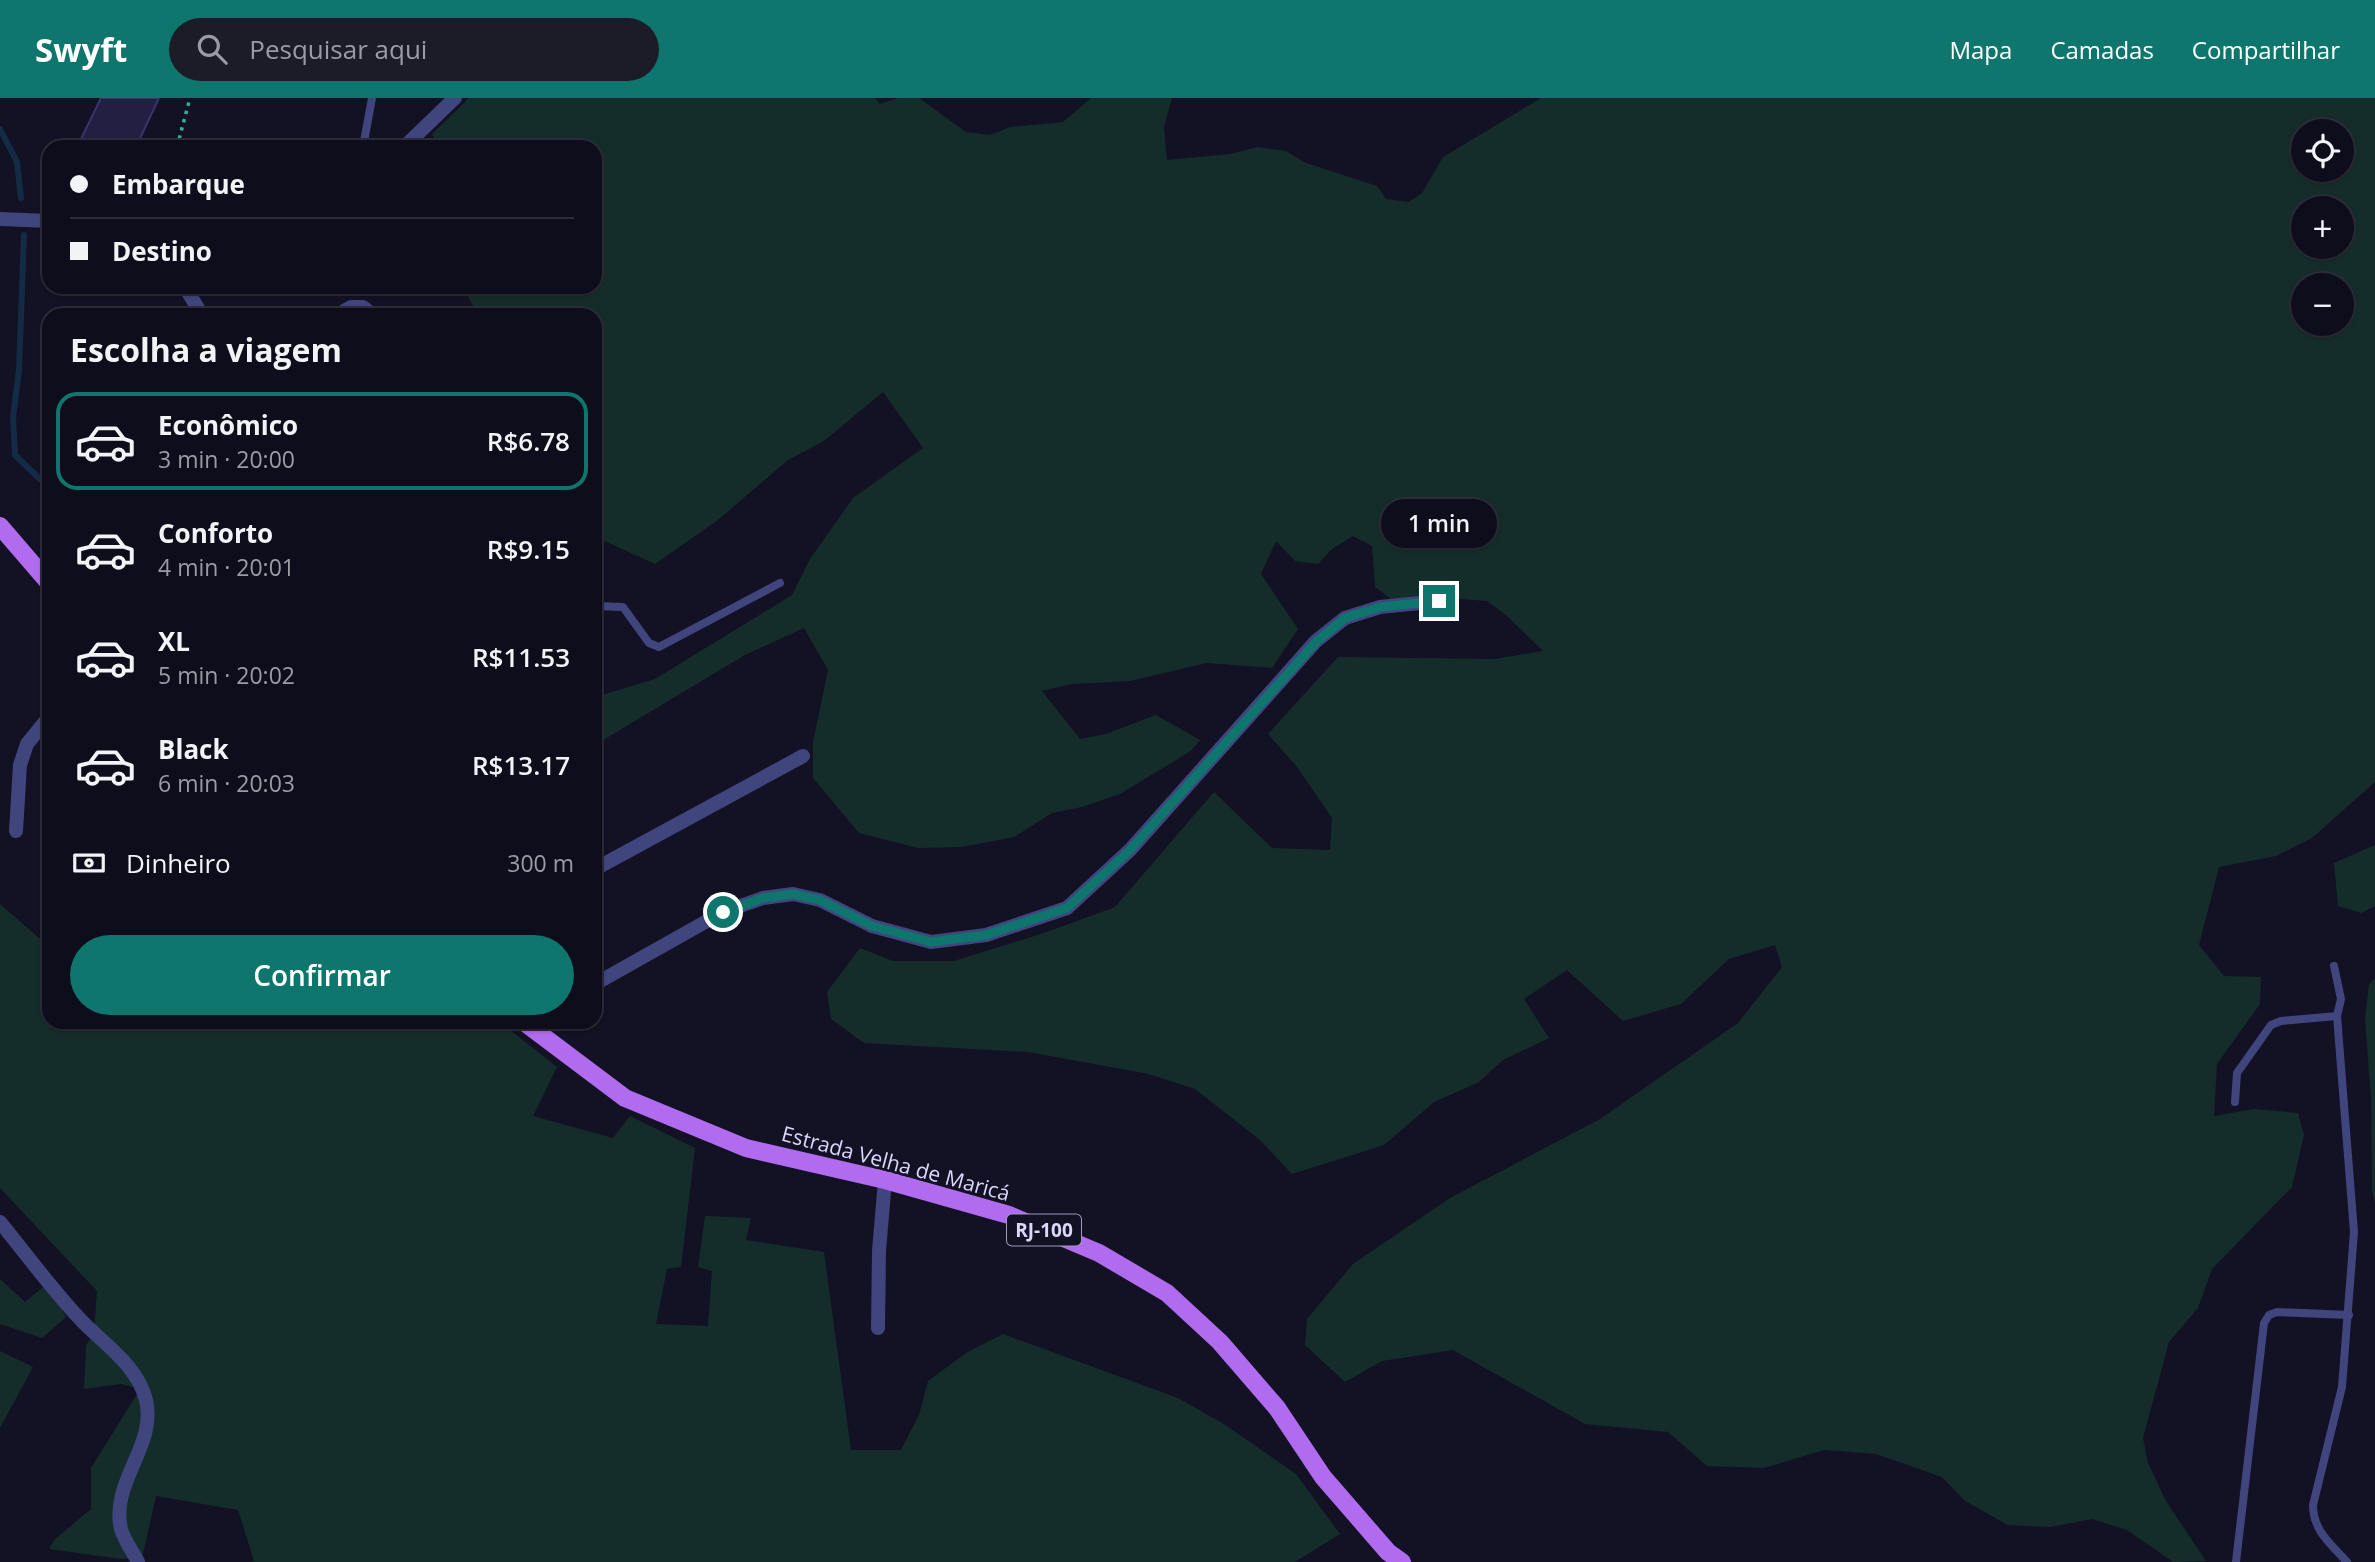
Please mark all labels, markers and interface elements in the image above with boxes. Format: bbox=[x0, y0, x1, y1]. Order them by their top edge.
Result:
search box bbox=[169, 18, 659, 81]
text: Swyft bbox=[35, 27, 127, 72]
icon: search bbox=[193, 30, 231, 68]
text: Pesquisar aqui bbox=[249, 31, 427, 67]
text: Mapa bbox=[1949, 33, 2012, 66]
text: Camadas bbox=[2050, 33, 2154, 66]
text: Compartilhar bbox=[2192, 33, 2340, 66]
map controls bbox=[2291, 119, 2354, 336]
button: locate bbox=[2291, 119, 2354, 182]
text: Embarque bbox=[112, 166, 245, 202]
button: + bbox=[2291, 196, 2354, 259]
text: Destino bbox=[112, 233, 212, 269]
button: − bbox=[2291, 273, 2354, 336]
text: Escolha a viagem bbox=[70, 328, 342, 371]
text: Econômico bbox=[158, 407, 298, 443]
icon: car bbox=[74, 410, 137, 473]
text: R$6.78 bbox=[487, 423, 570, 459]
text: 3 min · 20:00 bbox=[158, 443, 295, 475]
callout: 1 min bbox=[1381, 500, 1497, 548]
text: 1 min bbox=[1408, 507, 1470, 539]
text: Conforto bbox=[158, 515, 273, 551]
icon: car bbox=[74, 518, 137, 581]
text: R$9.15 bbox=[487, 531, 570, 567]
text: 4 min · 20:01 bbox=[158, 551, 295, 583]
route end bbox=[1423, 585, 1455, 617]
text: XL bbox=[158, 623, 190, 659]
icon: car bbox=[74, 626, 137, 689]
text: R$11.53 bbox=[472, 639, 570, 675]
text: 5 min · 20:02 bbox=[158, 659, 295, 691]
text: Black bbox=[158, 731, 229, 767]
icon: car bbox=[74, 734, 137, 797]
text: R$13.17 bbox=[472, 747, 570, 783]
text: 6 min · 20:03 bbox=[158, 767, 295, 799]
icon: cash bbox=[70, 844, 108, 882]
text: Dinheiro bbox=[126, 845, 231, 881]
text: 300 m bbox=[507, 847, 574, 879]
route start bbox=[707, 896, 739, 928]
button: Confirmar bbox=[70, 935, 574, 1015]
street label: Estrada Velha de Maricá bbox=[779, 1119, 1013, 1207]
road number: RJ-100 bbox=[1007, 1214, 1081, 1246]

